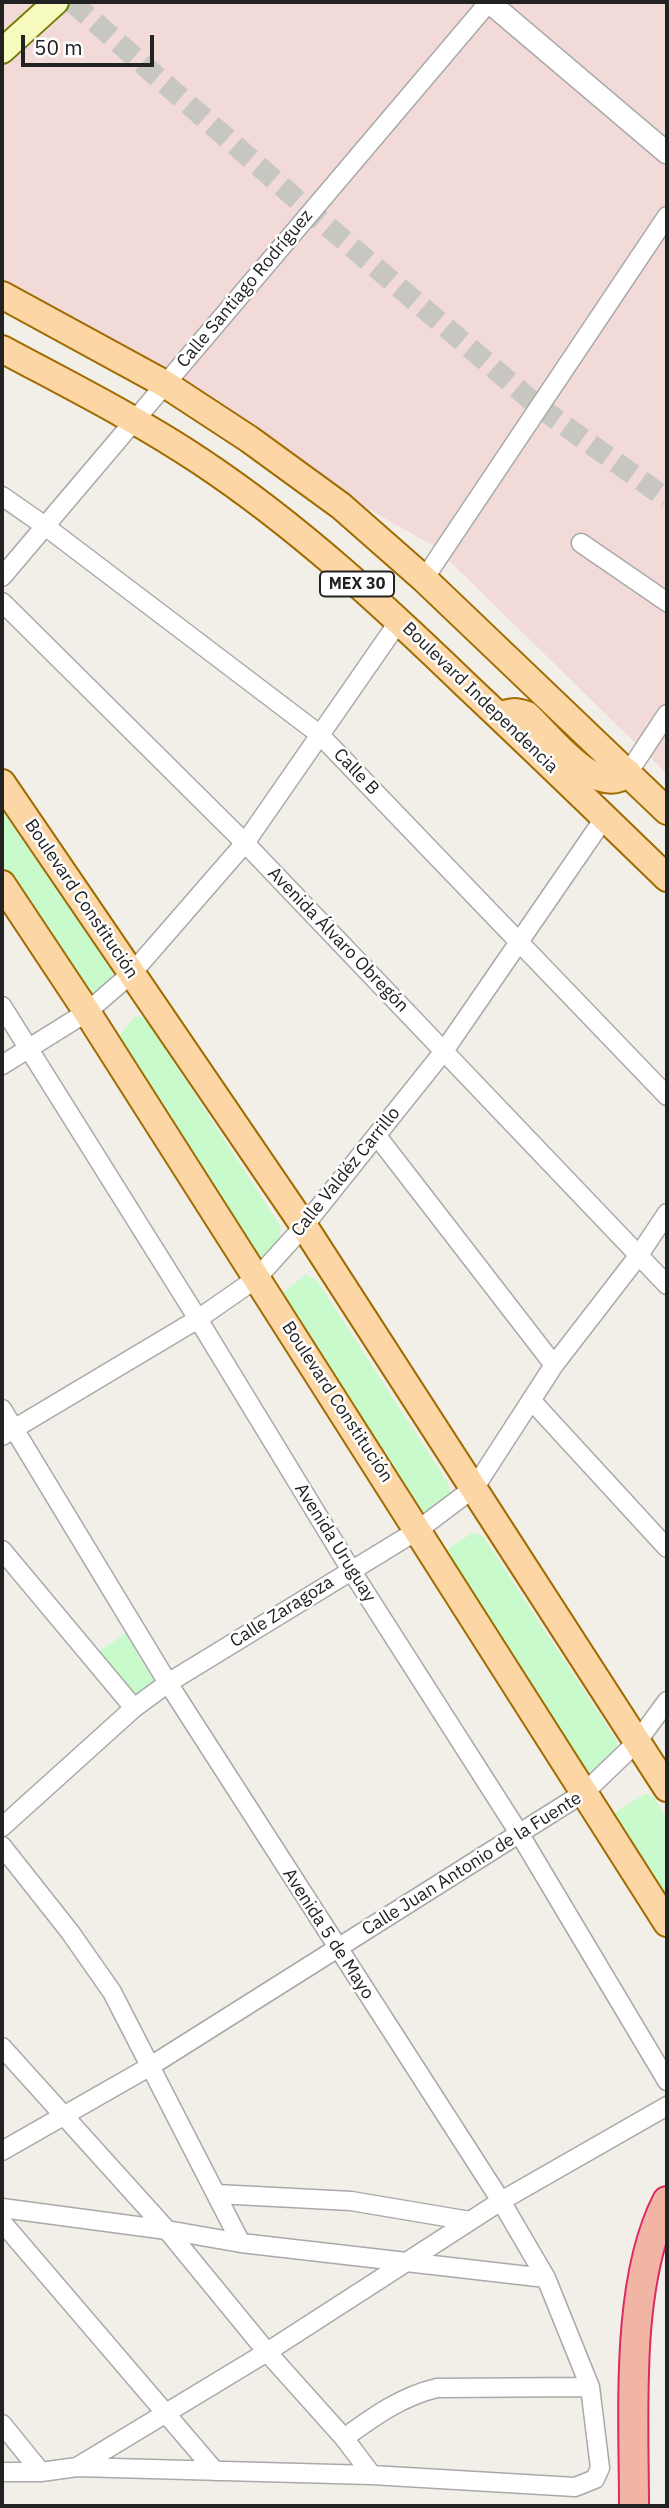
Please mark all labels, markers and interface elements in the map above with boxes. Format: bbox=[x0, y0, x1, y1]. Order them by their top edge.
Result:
scale bar bbox=[24, 21, 158, 65]
text: 50 m bbox=[34, 33, 83, 61]
street label: Calle Santiago Rodríguez bbox=[173, 206, 317, 372]
road number: MEX 30 bbox=[320, 572, 394, 596]
street label: Boulevard Independencia bbox=[398, 618, 562, 778]
street label: Calle B bbox=[329, 744, 383, 800]
street label: Boulevard Constitución bbox=[20, 815, 142, 983]
street label: Avenida Álvaro Obregón bbox=[263, 863, 413, 1017]
street label: Calle Valdéz Carrillo bbox=[287, 1103, 405, 1241]
street label: Boulevard Constitución bbox=[277, 1317, 397, 1487]
street label: Avenida Uruguay bbox=[290, 1480, 380, 1606]
street label: Calle Zaragoza bbox=[226, 1572, 338, 1652]
street label: Calle Juan Antonio de la Fuente bbox=[358, 1787, 586, 1941]
street label: Avenida 5 de Mayo bbox=[278, 1865, 378, 2003]

